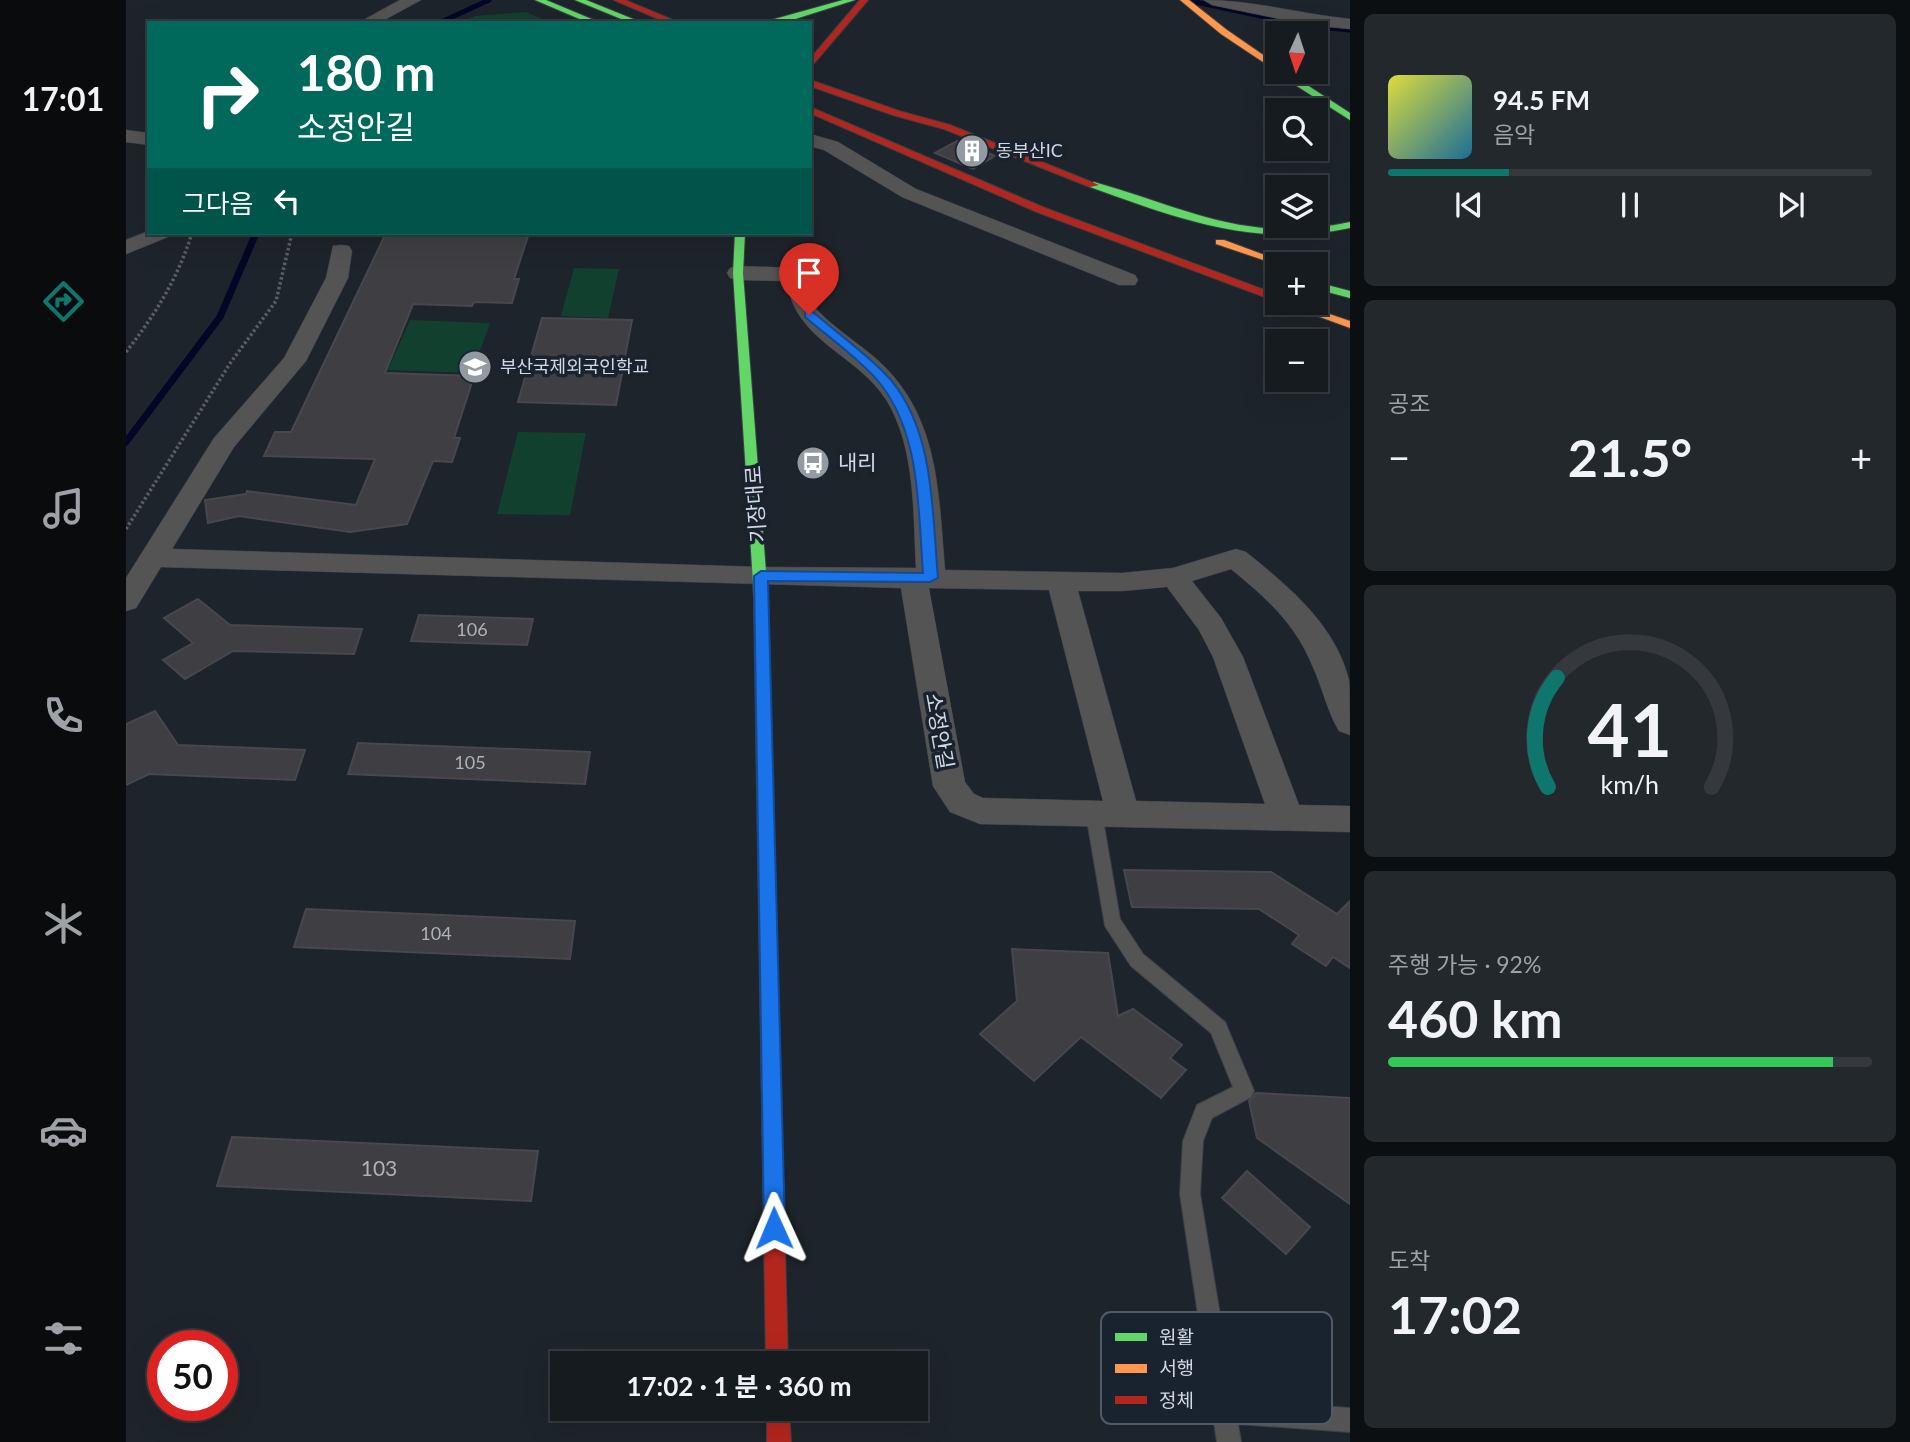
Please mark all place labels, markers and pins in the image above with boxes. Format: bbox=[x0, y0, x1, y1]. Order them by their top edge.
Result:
building icon: 동부산IC bbox=[953, 132, 991, 170]
place label: 동부산IC bbox=[996, 139, 1063, 161]
pin bbox=[779, 243, 839, 315]
school or university icon: 부산국제외국인학교 bbox=[456, 348, 494, 386]
place label: 부산국제외국인학교 bbox=[500, 355, 649, 377]
bus stop icon: 내리 bbox=[794, 444, 832, 482]
place label: 내리 bbox=[838, 449, 877, 474]

